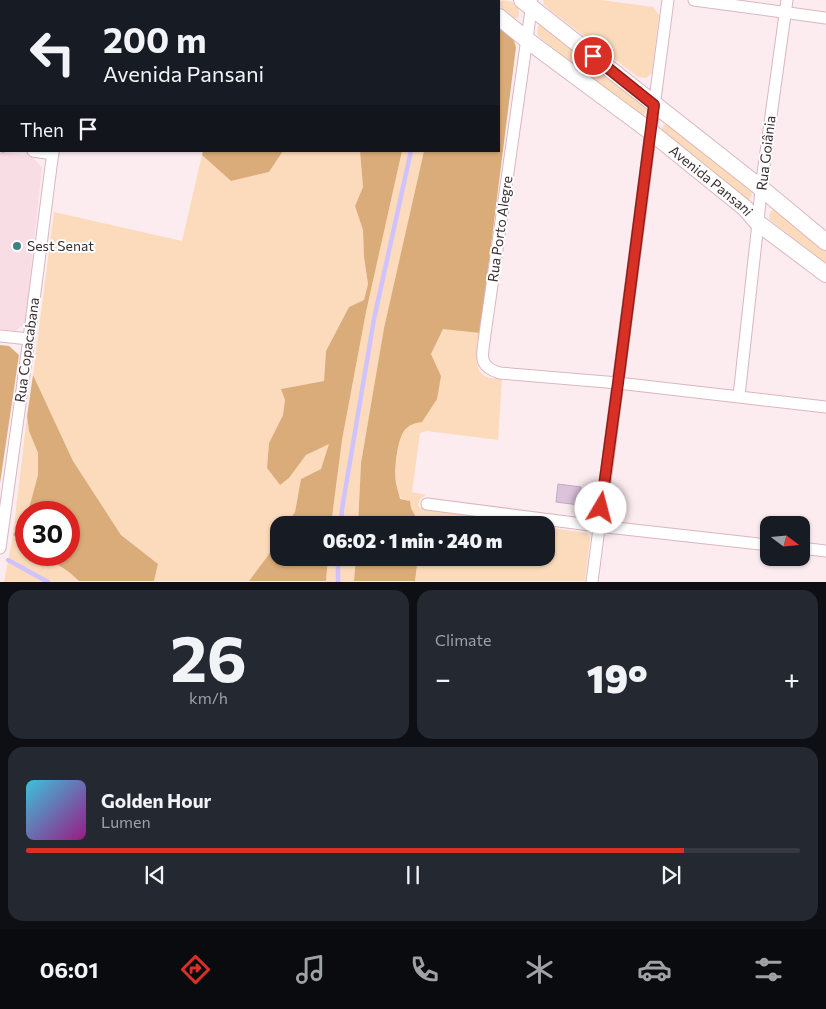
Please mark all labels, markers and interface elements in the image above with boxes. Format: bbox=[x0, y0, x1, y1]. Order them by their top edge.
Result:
text: 200 m bbox=[103, 17, 206, 60]
icon: left bbox=[20, 20, 85, 85]
pin bbox=[572, 35, 614, 77]
icon: arrive bbox=[579, 42, 607, 70]
text: Avenida Pansani bbox=[103, 60, 264, 87]
street label: Rua Goiânia bbox=[752, 114, 779, 191]
icon: arrive bbox=[74, 115, 102, 143]
text: Then bbox=[20, 118, 64, 141]
street label: Avenida Pansani bbox=[666, 141, 757, 219]
street label: Rua Porto Alegre bbox=[484, 175, 515, 283]
place label: Sest Senat bbox=[27, 237, 94, 254]
marker: Sest Senat bbox=[11, 240, 23, 252]
street label: Rua Copacabana bbox=[11, 296, 42, 404]
position arrow bbox=[574, 481, 626, 533]
speed limit sign: 30 bbox=[15, 501, 80, 566]
north arrow bbox=[760, 516, 810, 566]
map controls bbox=[760, 516, 810, 566]
text: 06:02 · 1 min · 240 m bbox=[323, 529, 502, 552]
text: 26 bbox=[170, 616, 247, 695]
text: Climate bbox=[435, 630, 491, 649]
text: 19° bbox=[587, 654, 648, 701]
text: − bbox=[435, 661, 451, 695]
text: + bbox=[784, 661, 800, 695]
text: km/h bbox=[189, 688, 228, 707]
text: Golden Hour bbox=[101, 789, 211, 812]
text: Lumen bbox=[101, 812, 151, 831]
icon: previous bbox=[141, 861, 169, 889]
icon: pause bbox=[399, 861, 427, 889]
icon: next bbox=[657, 861, 685, 889]
icon: directions bbox=[178, 952, 213, 987]
icon: music bbox=[293, 952, 328, 987]
icon: phone bbox=[407, 952, 442, 987]
icon: climate bbox=[522, 952, 557, 987]
icon: car bbox=[637, 952, 672, 987]
icon: filters bbox=[751, 952, 786, 987]
text: 06:01 bbox=[40, 956, 98, 983]

